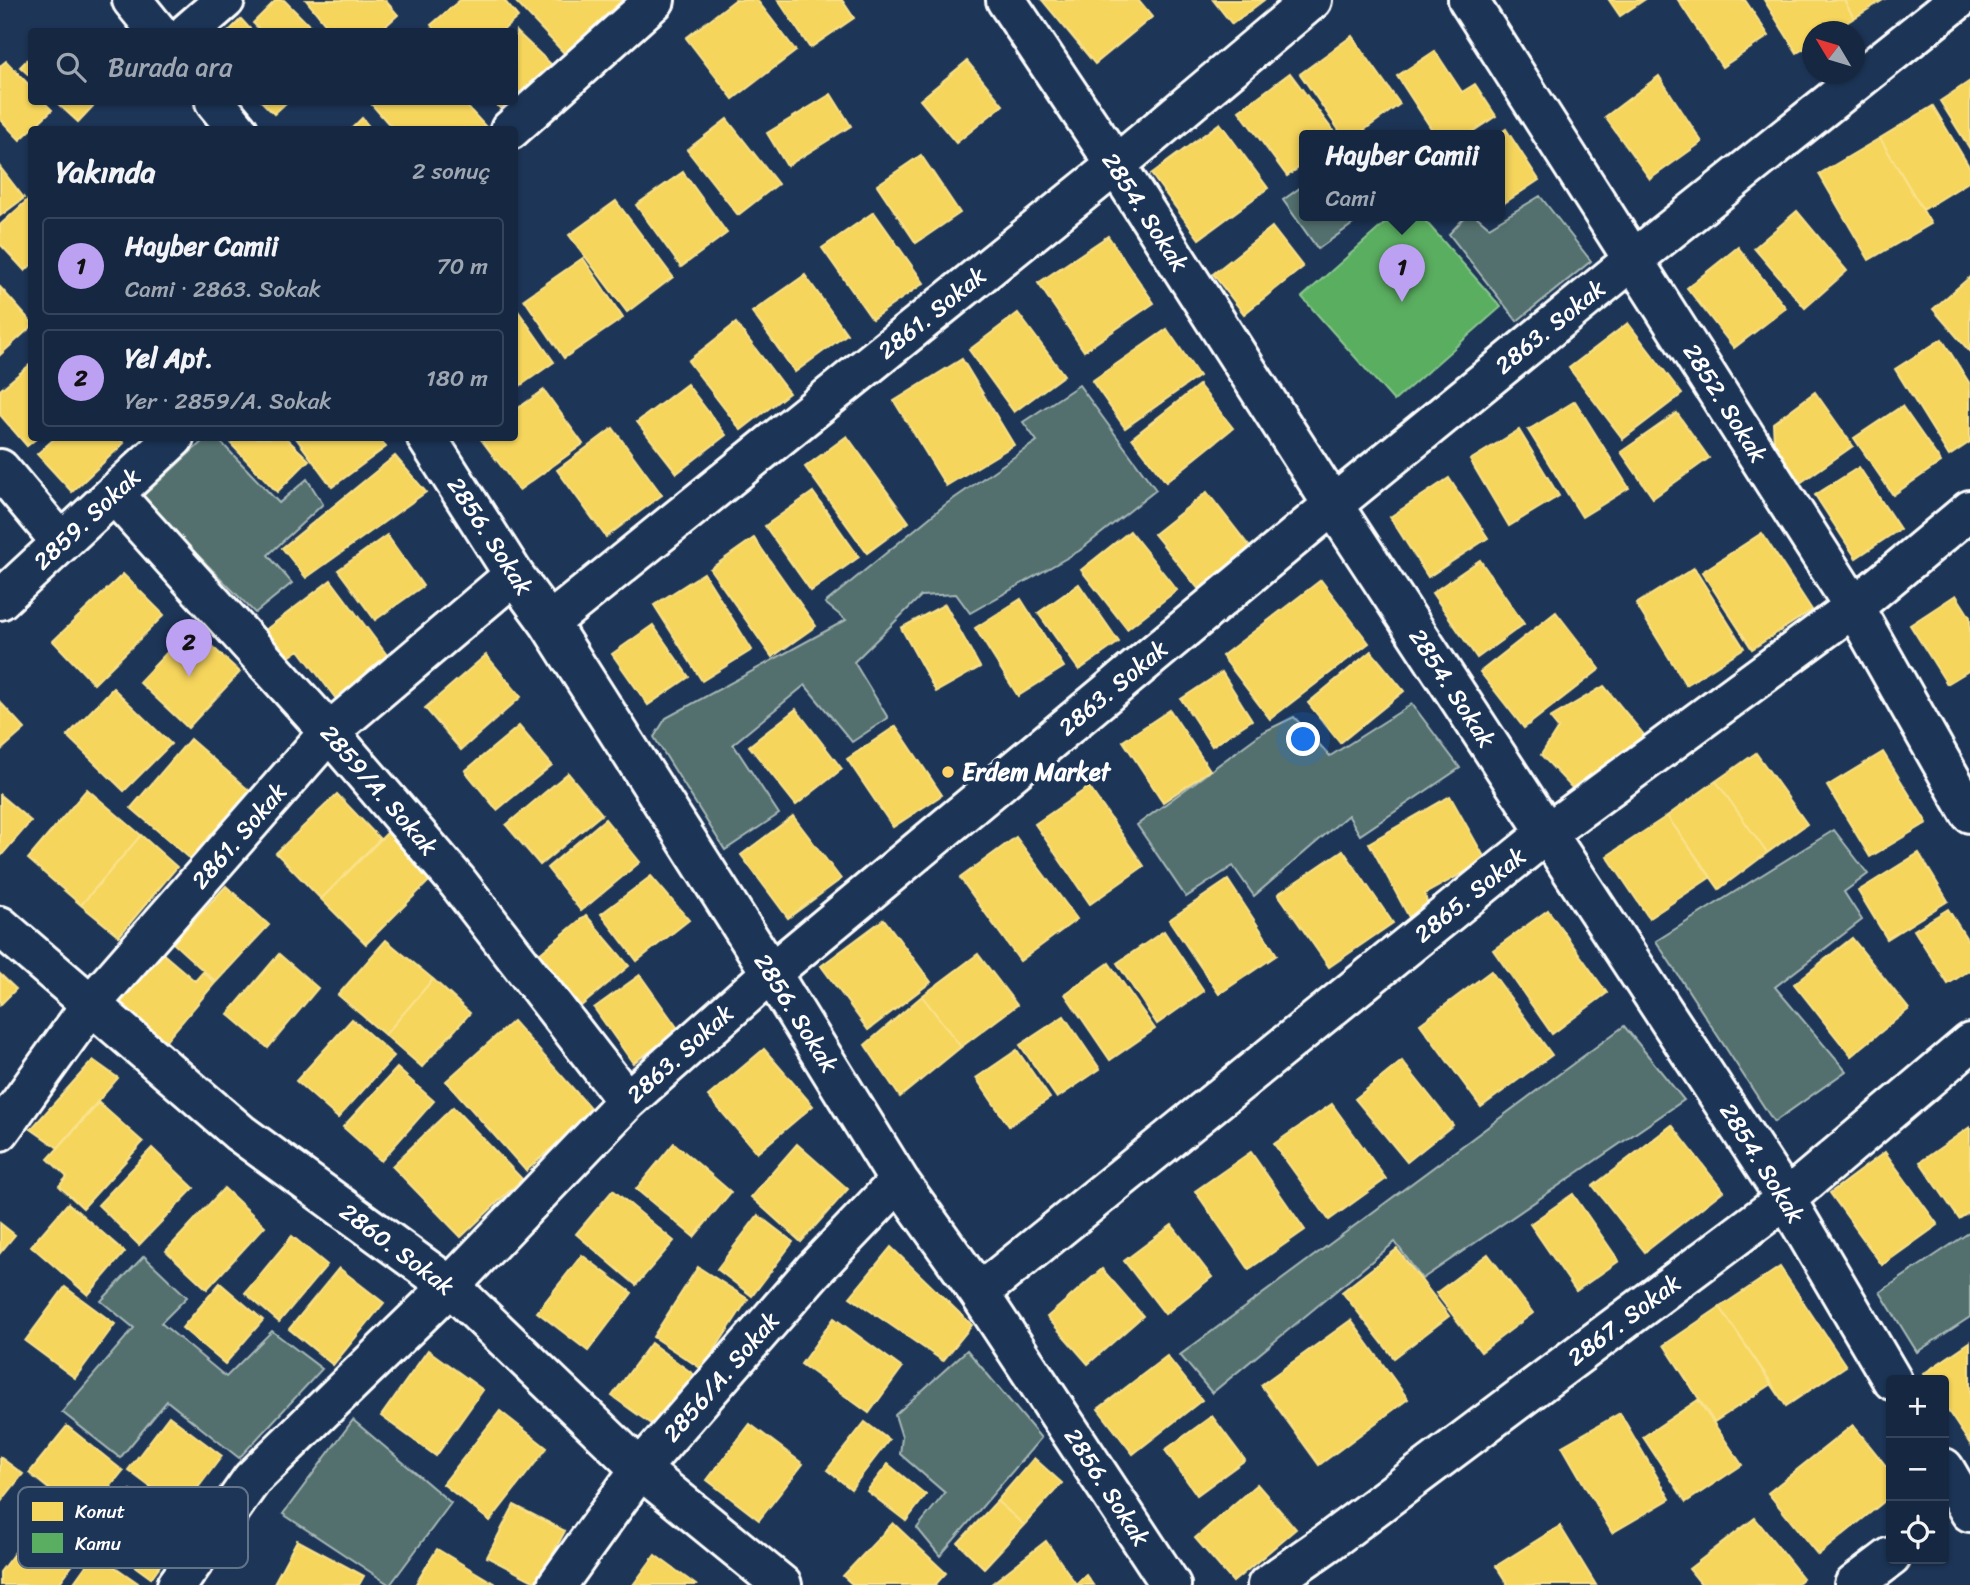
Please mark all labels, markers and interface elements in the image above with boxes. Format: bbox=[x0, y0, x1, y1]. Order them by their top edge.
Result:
north arrow bbox=[1802, 21, 1865, 84]
search box bbox=[28, 28, 518, 105]
text: Burada ara bbox=[108, 44, 232, 90]
icon: search bbox=[52, 48, 90, 86]
popup bbox=[1299, 130, 1505, 221]
text: Hayber Camii bbox=[1325, 132, 1479, 178]
street label: 2854. Sokak bbox=[1090, 143, 1200, 281]
text: Yakında bbox=[56, 145, 156, 199]
text: 2 sonuç bbox=[412, 151, 490, 192]
text: Cami bbox=[1325, 178, 1375, 219]
text: Hayber Camii bbox=[125, 223, 278, 269]
pin: 1 bbox=[1379, 244, 1425, 302]
text: 1 bbox=[76, 246, 86, 287]
text: 70 m bbox=[437, 246, 488, 287]
street label: 2861. Sokak bbox=[868, 255, 996, 370]
text: Cami · 2863. Sokak bbox=[125, 269, 321, 310]
street label: 2863. Sokak bbox=[1485, 269, 1615, 385]
text: Yel Apt. bbox=[125, 335, 213, 381]
street label: 2852. Sokak bbox=[1671, 335, 1779, 472]
text: 2 bbox=[74, 358, 88, 399]
text: 180 m bbox=[426, 358, 488, 399]
text: Yer · 2859/A. Sokak bbox=[125, 381, 331, 422]
street label: 2859. Sokak bbox=[23, 457, 151, 581]
street label: 2856. Sokak bbox=[436, 468, 544, 604]
pin: 2 bbox=[166, 619, 212, 677]
street label: 2854. Sokak bbox=[1397, 619, 1507, 757]
street label: 2863. Sokak bbox=[1048, 629, 1178, 747]
street label: 2859/A. Sokak bbox=[309, 714, 449, 866]
your location bbox=[1286, 722, 1320, 756]
place label: Erdem Market bbox=[962, 751, 1112, 793]
marker: Erdem Market bbox=[940, 764, 956, 780]
street label: 2861. Sokak bbox=[180, 773, 298, 899]
street label: 2865. Sokak bbox=[1404, 836, 1536, 954]
street label: 2856. Sokak bbox=[742, 945, 850, 1082]
street label: 2863. Sokak bbox=[616, 994, 744, 1114]
street label: 2854. Sokak bbox=[1708, 1094, 1816, 1232]
street label: 2860. Sokak bbox=[330, 1191, 464, 1307]
street label: 2867. Sokak bbox=[1558, 1263, 1690, 1377]
street label: 2856/A. Sokak bbox=[652, 1302, 790, 1452]
map controls bbox=[1886, 1375, 1949, 1564]
button: + bbox=[1886, 1375, 1949, 1438]
street label: 2856. Sokak bbox=[1053, 1419, 1161, 1555]
button: − bbox=[1886, 1438, 1949, 1501]
legend bbox=[18, 1487, 248, 1568]
text: Konut bbox=[75, 1495, 125, 1528]
button: locate bbox=[1886, 1501, 1949, 1564]
text: Kamu bbox=[75, 1527, 121, 1560]

